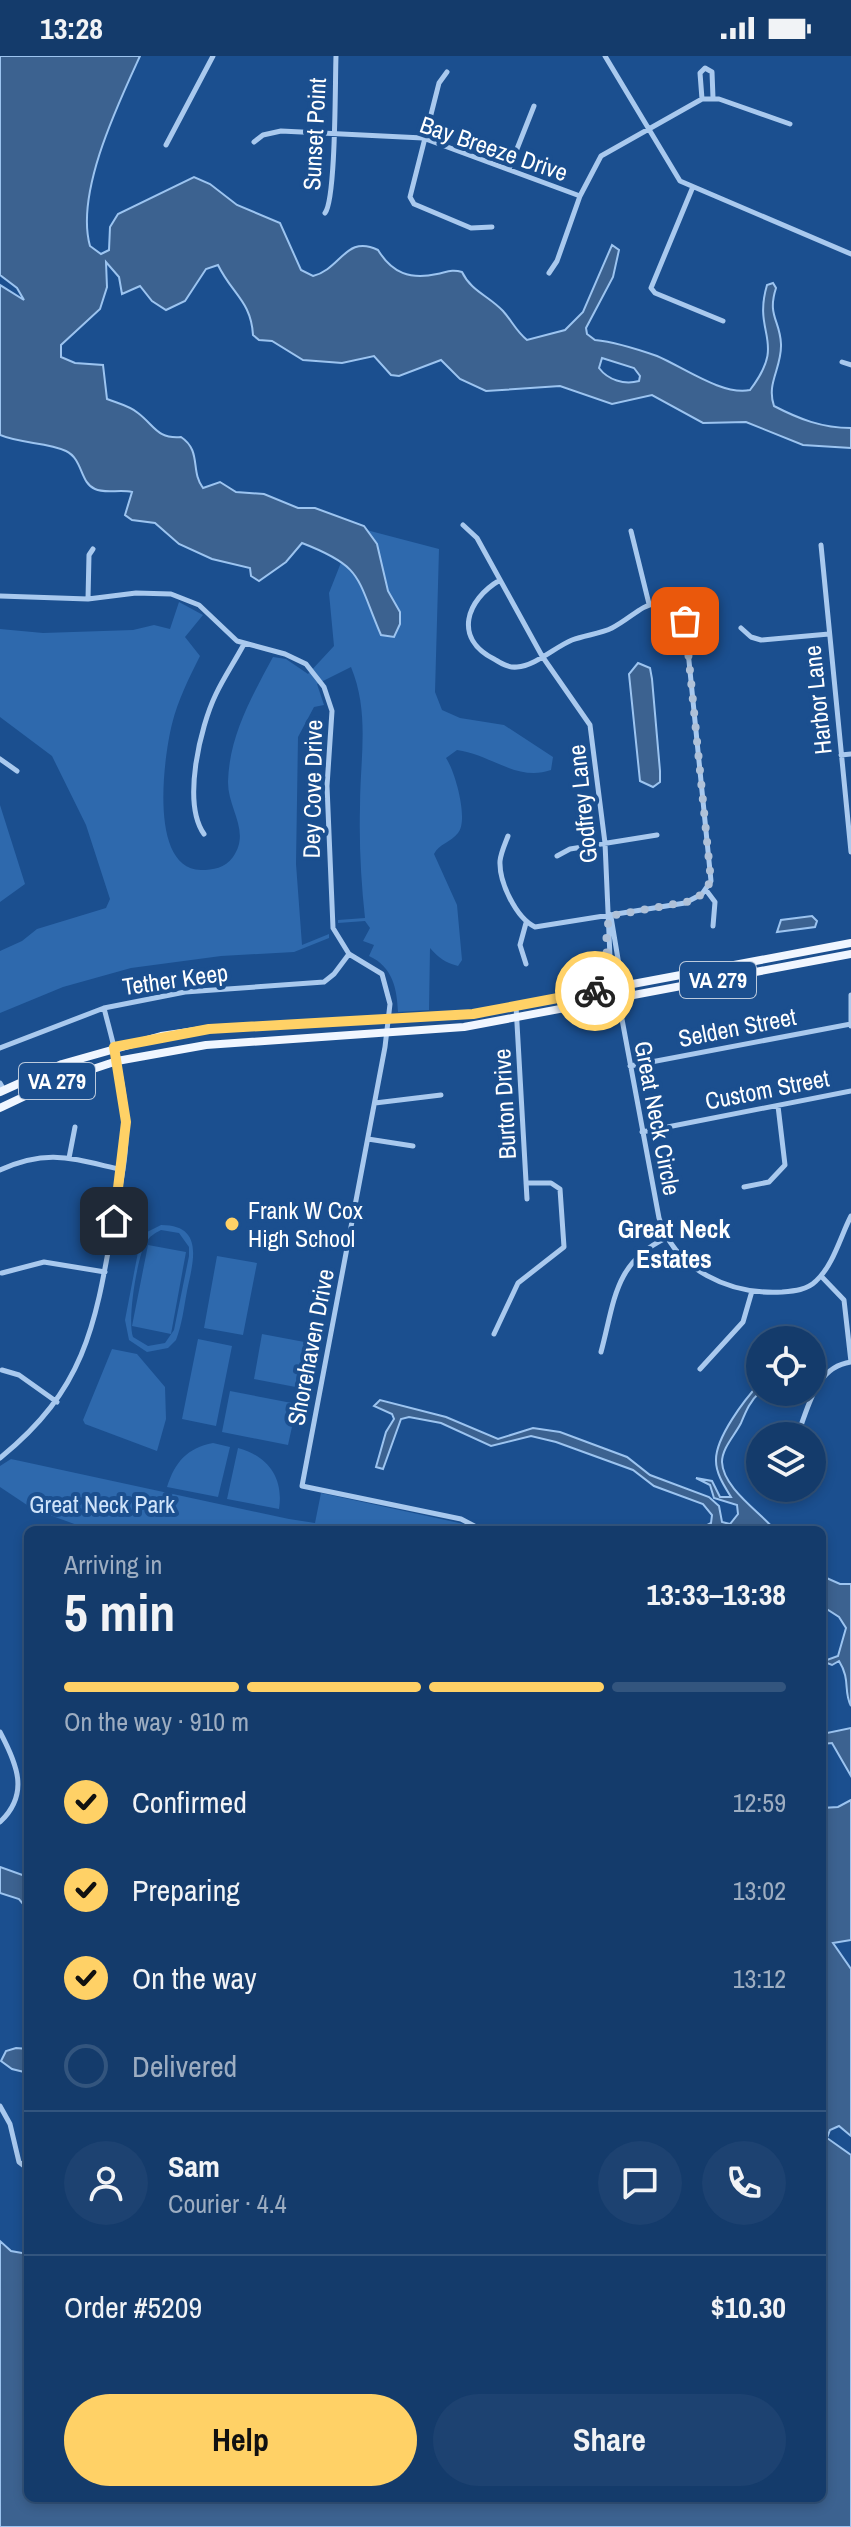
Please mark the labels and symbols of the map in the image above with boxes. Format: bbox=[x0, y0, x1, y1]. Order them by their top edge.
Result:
street label: Sunset Point bbox=[295, 76, 333, 191]
street label: Bay Breeze Drive bbox=[416, 108, 572, 188]
pin bbox=[651, 587, 719, 655]
street label: Harbor Lane bbox=[795, 644, 839, 756]
street label: Dey Cove Drive bbox=[295, 719, 329, 859]
street label: Godfrey Lane bbox=[560, 743, 604, 865]
courier bbox=[555, 951, 635, 1031]
street label: Tether Keep bbox=[120, 956, 230, 1002]
road number: VA 279 bbox=[680, 962, 756, 998]
street label: Selden Street bbox=[675, 1000, 799, 1054]
street label: Great Neck Circle bbox=[627, 1038, 689, 1198]
street label: Burton Drive bbox=[485, 1048, 523, 1160]
street label: Custom Street bbox=[702, 1061, 832, 1117]
road number: VA 279 bbox=[19, 1063, 95, 1099]
pin bbox=[80, 1187, 148, 1255]
place label: Frank W Cox High School bbox=[248, 1194, 363, 1254]
district label: Great Neck Estates bbox=[618, 1211, 730, 1276]
marker: Frank W Cox High School bbox=[223, 1215, 241, 1233]
street label: Shorehaven Drive bbox=[279, 1266, 341, 1428]
park label: Great Neck Park bbox=[29, 1488, 175, 1520]

